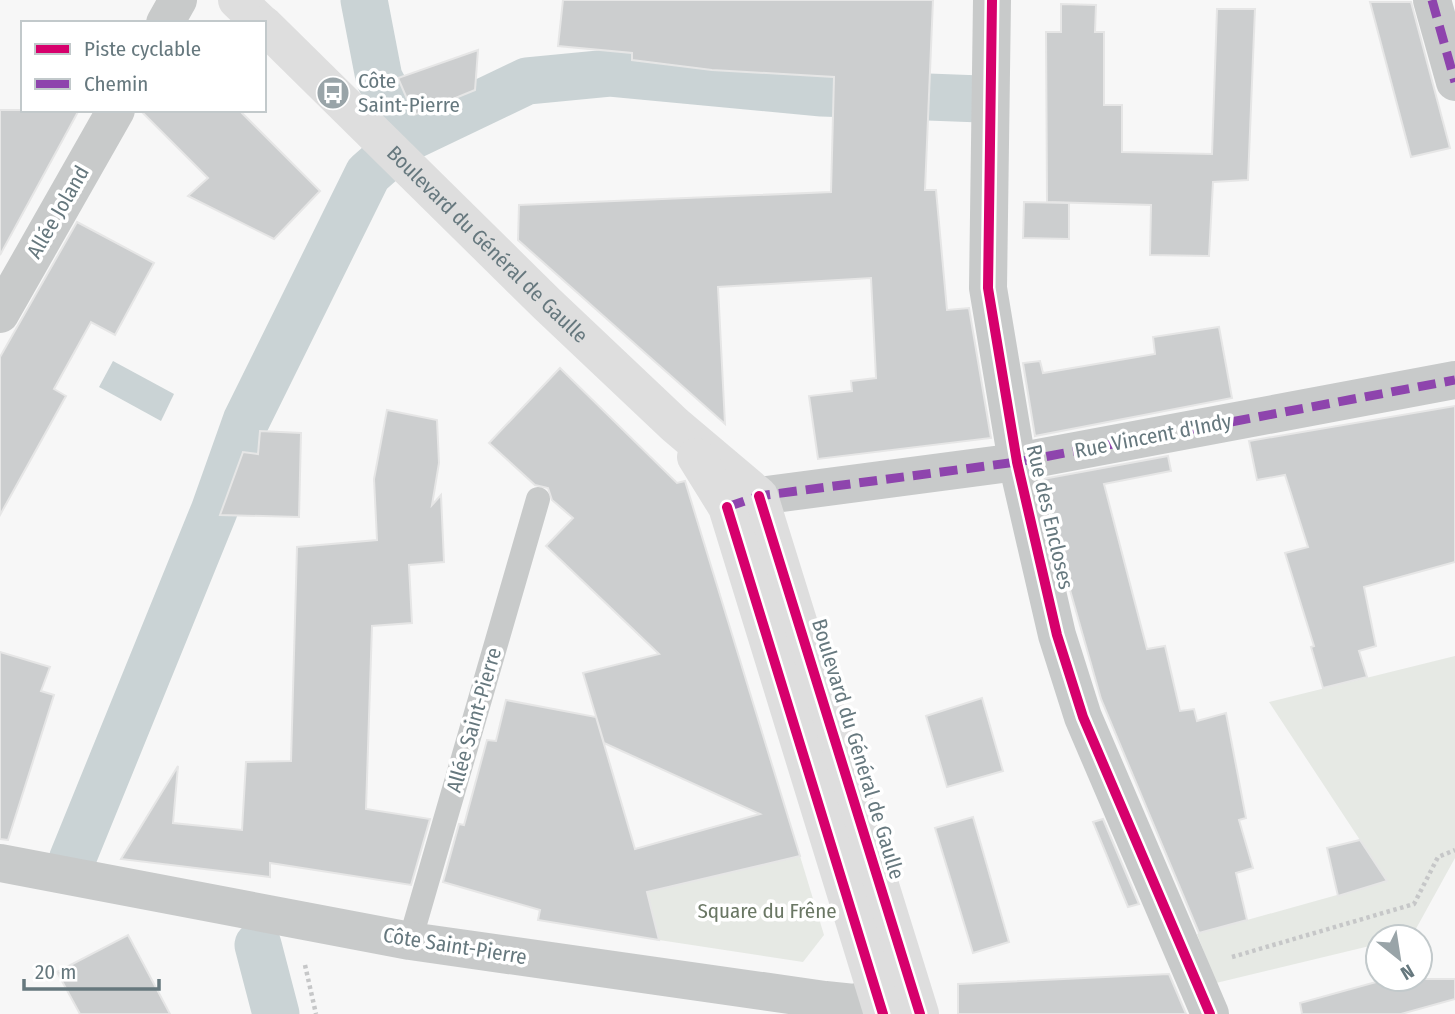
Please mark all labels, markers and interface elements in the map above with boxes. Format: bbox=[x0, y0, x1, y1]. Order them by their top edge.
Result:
legend bbox=[21, 21, 266, 112]
text: Piste cyclable bbox=[84, 36, 201, 62]
place label: Côte Saint-Pierre bbox=[358, 68, 460, 118]
text: Chemin bbox=[84, 71, 148, 97]
bus stop icon: Côte Saint-Pierre bbox=[314, 74, 352, 112]
street label: Boulevard du Général de Gaulle bbox=[381, 140, 593, 349]
street label: Allée Joland bbox=[21, 161, 95, 263]
street label: Rue Vincent d'Indy bbox=[1072, 408, 1234, 464]
street label: Rue des Encloses bbox=[1021, 442, 1079, 592]
street label: Boulevard du Général de Gaulle bbox=[806, 616, 910, 882]
street label: Allée Saint-Pierre bbox=[441, 644, 507, 796]
park label: Square du Frêne bbox=[697, 898, 837, 924]
street label: Côte Saint-Pierre bbox=[381, 922, 529, 970]
north arrow bbox=[1364, 923, 1434, 993]
scale bar bbox=[24, 948, 159, 992]
text: 20 m bbox=[35, 959, 76, 985]
text: N bbox=[1397, 959, 1418, 985]

